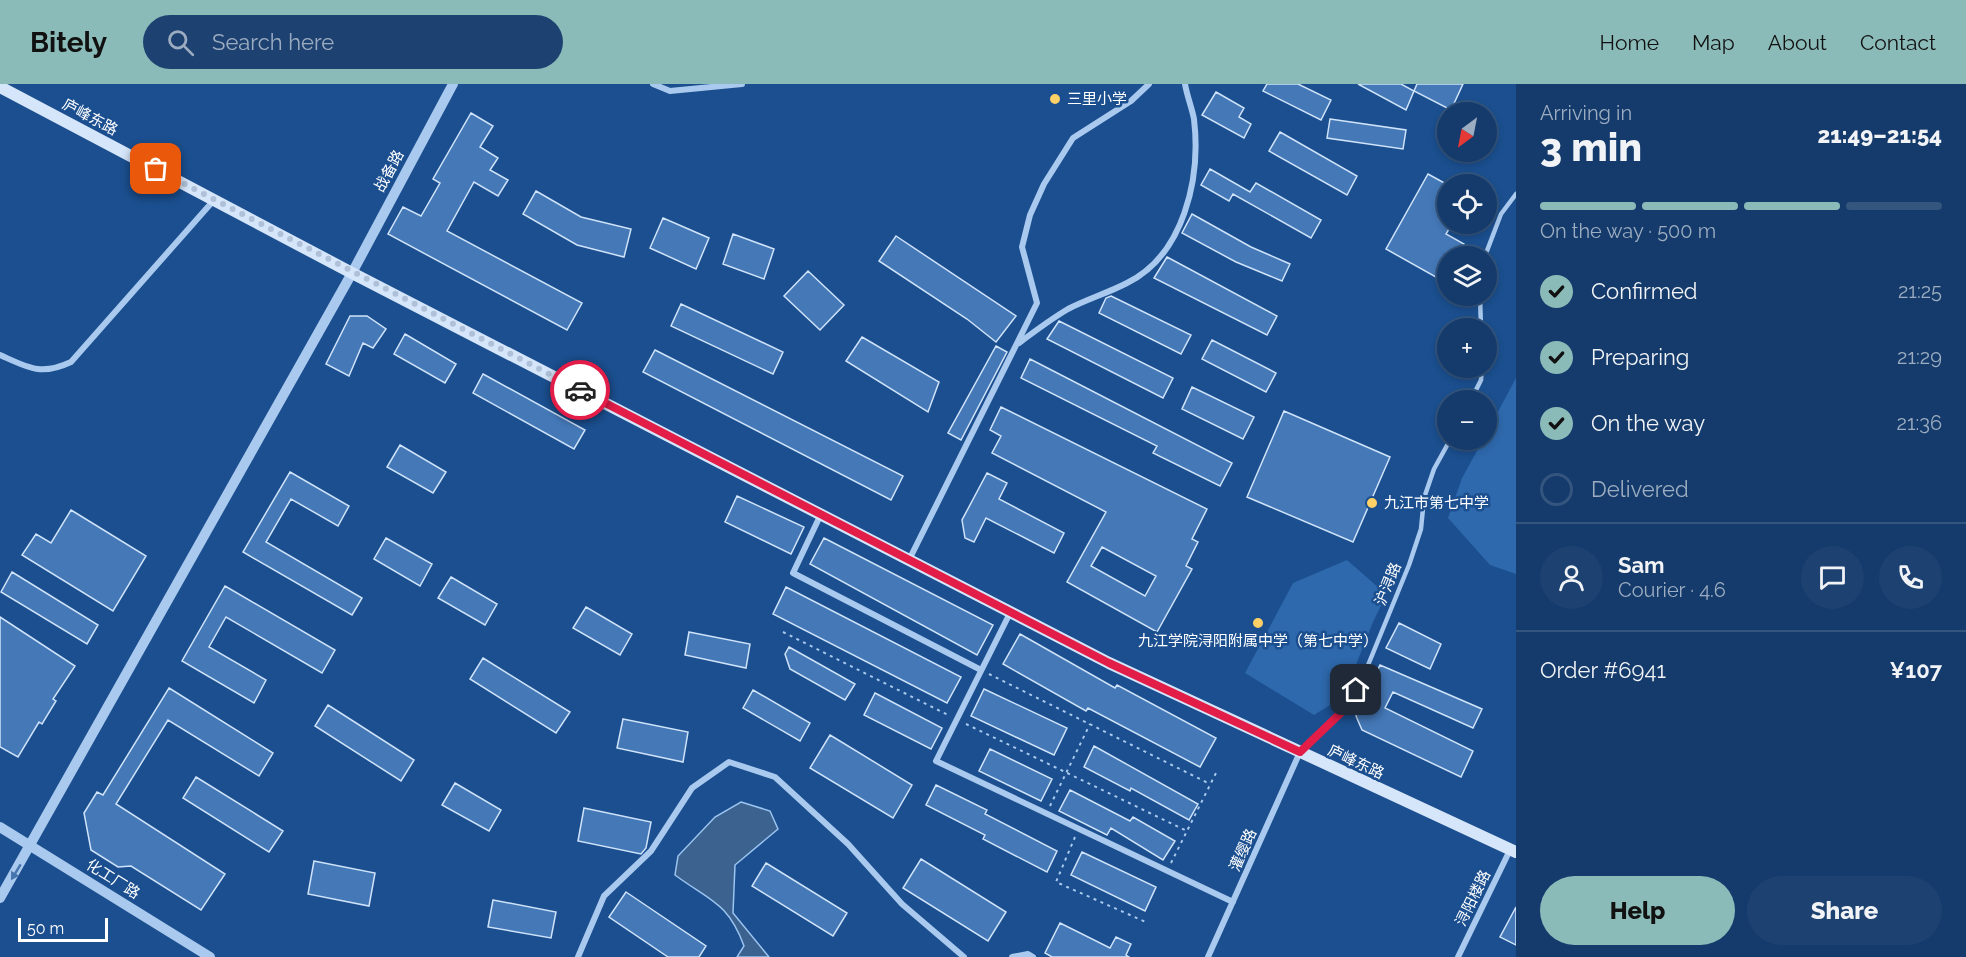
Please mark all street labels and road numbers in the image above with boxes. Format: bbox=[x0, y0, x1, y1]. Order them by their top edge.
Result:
street label: 庐峰东路 bbox=[59, 95, 121, 139]
street label: 战备路 bbox=[370, 147, 408, 195]
street label: 沪浔路 bbox=[1371, 560, 1405, 608]
street label: 庐峰东路 bbox=[1325, 741, 1387, 783]
street label: 灌缨路 bbox=[1226, 826, 1260, 874]
street label: 化工厂路 bbox=[83, 855, 143, 903]
street label: 浔阳楼路 bbox=[1452, 867, 1494, 929]

